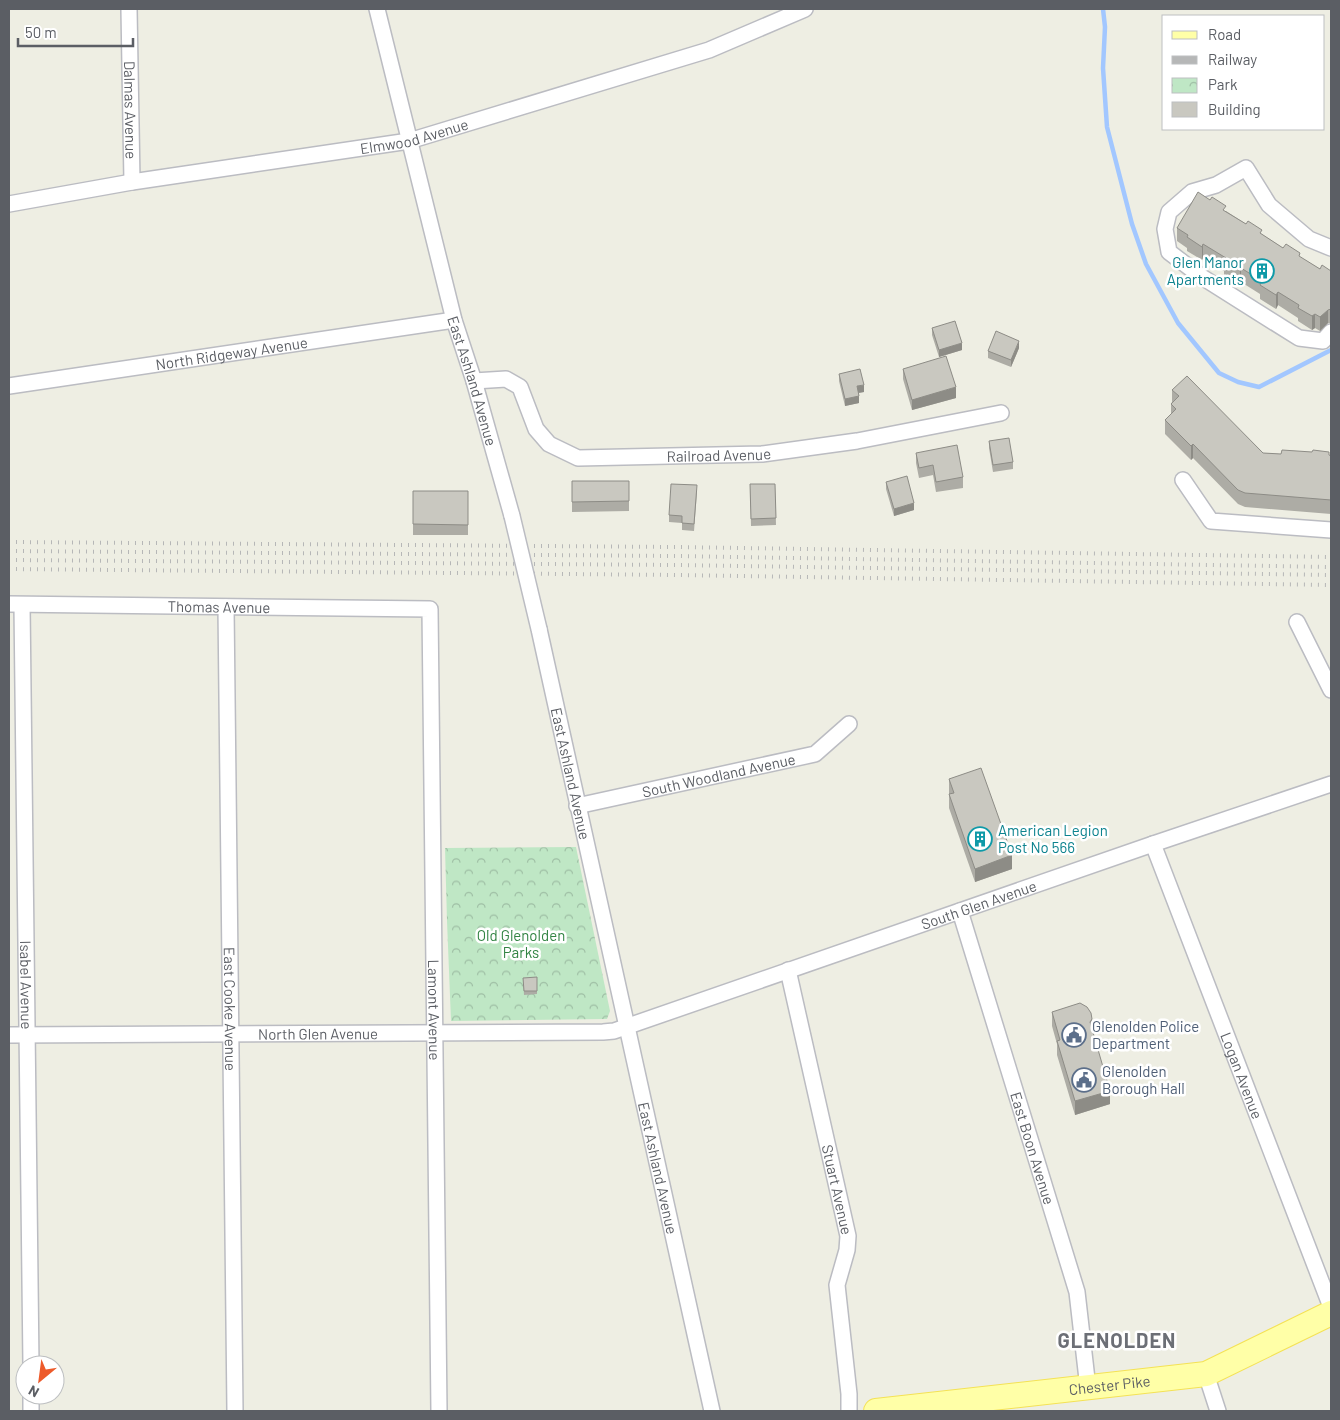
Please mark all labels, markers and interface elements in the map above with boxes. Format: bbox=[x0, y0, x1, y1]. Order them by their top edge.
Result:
scale bar bbox=[18, 15, 132, 47]
legend bbox=[1162, 15, 1325, 130]
text: 50 m bbox=[25, 23, 57, 41]
text: Road bbox=[1208, 25, 1241, 43]
text: Railway bbox=[1208, 50, 1257, 68]
street label: Dalmas Avenue bbox=[121, 61, 141, 159]
text: Park bbox=[1208, 75, 1238, 93]
text: Building bbox=[1208, 100, 1261, 118]
street label: Elmwood Avenue bbox=[359, 115, 470, 157]
place label: Glen Manor Apartments bbox=[1167, 253, 1245, 288]
building icon: Glen Manor Apartments bbox=[1249, 258, 1275, 284]
street label: East Ashland Avenue bbox=[444, 314, 501, 448]
street label: North Ridgeway Avenue bbox=[154, 333, 309, 373]
street label: Railroad Avenue bbox=[666, 444, 772, 465]
street label: Thomas Avenue bbox=[168, 597, 270, 616]
street label: East Ashland Avenue bbox=[548, 706, 594, 841]
street label: South Woodland Avenue bbox=[640, 750, 797, 801]
place label: American Legion Post No 566 bbox=[998, 821, 1108, 856]
building icon: American Legion Post No 566 bbox=[967, 826, 993, 852]
street label: South Glen Avenue bbox=[918, 876, 1039, 933]
park label: Old Glenolden Parks bbox=[477, 926, 565, 961]
street label: Isabel Avenue bbox=[17, 940, 36, 1030]
street label: East Cooke Avenue bbox=[221, 947, 240, 1071]
street label: Lamont Avenue bbox=[425, 959, 444, 1061]
place label: Glenolden Police Department bbox=[1092, 1017, 1199, 1052]
public building icon: Glenolden Police Department bbox=[1061, 1022, 1087, 1048]
street label: North Glen Avenue bbox=[258, 1024, 378, 1043]
street label: Logan Avenue bbox=[1217, 1030, 1267, 1121]
place label: Glenolden Borough Hall bbox=[1102, 1062, 1185, 1097]
public building icon: Glenolden Borough Hall bbox=[1071, 1067, 1097, 1093]
street label: East Boon Avenue bbox=[1007, 1089, 1059, 1207]
street label: East Ashland Avenue bbox=[635, 1100, 682, 1236]
street label: Stuart Avenue bbox=[819, 1143, 856, 1236]
district label: GLENOLDEN bbox=[1058, 1328, 1176, 1352]
north arrow bbox=[15, 1355, 65, 1405]
street label: Chester Pike bbox=[1068, 1371, 1151, 1398]
text: N bbox=[25, 1382, 42, 1401]

